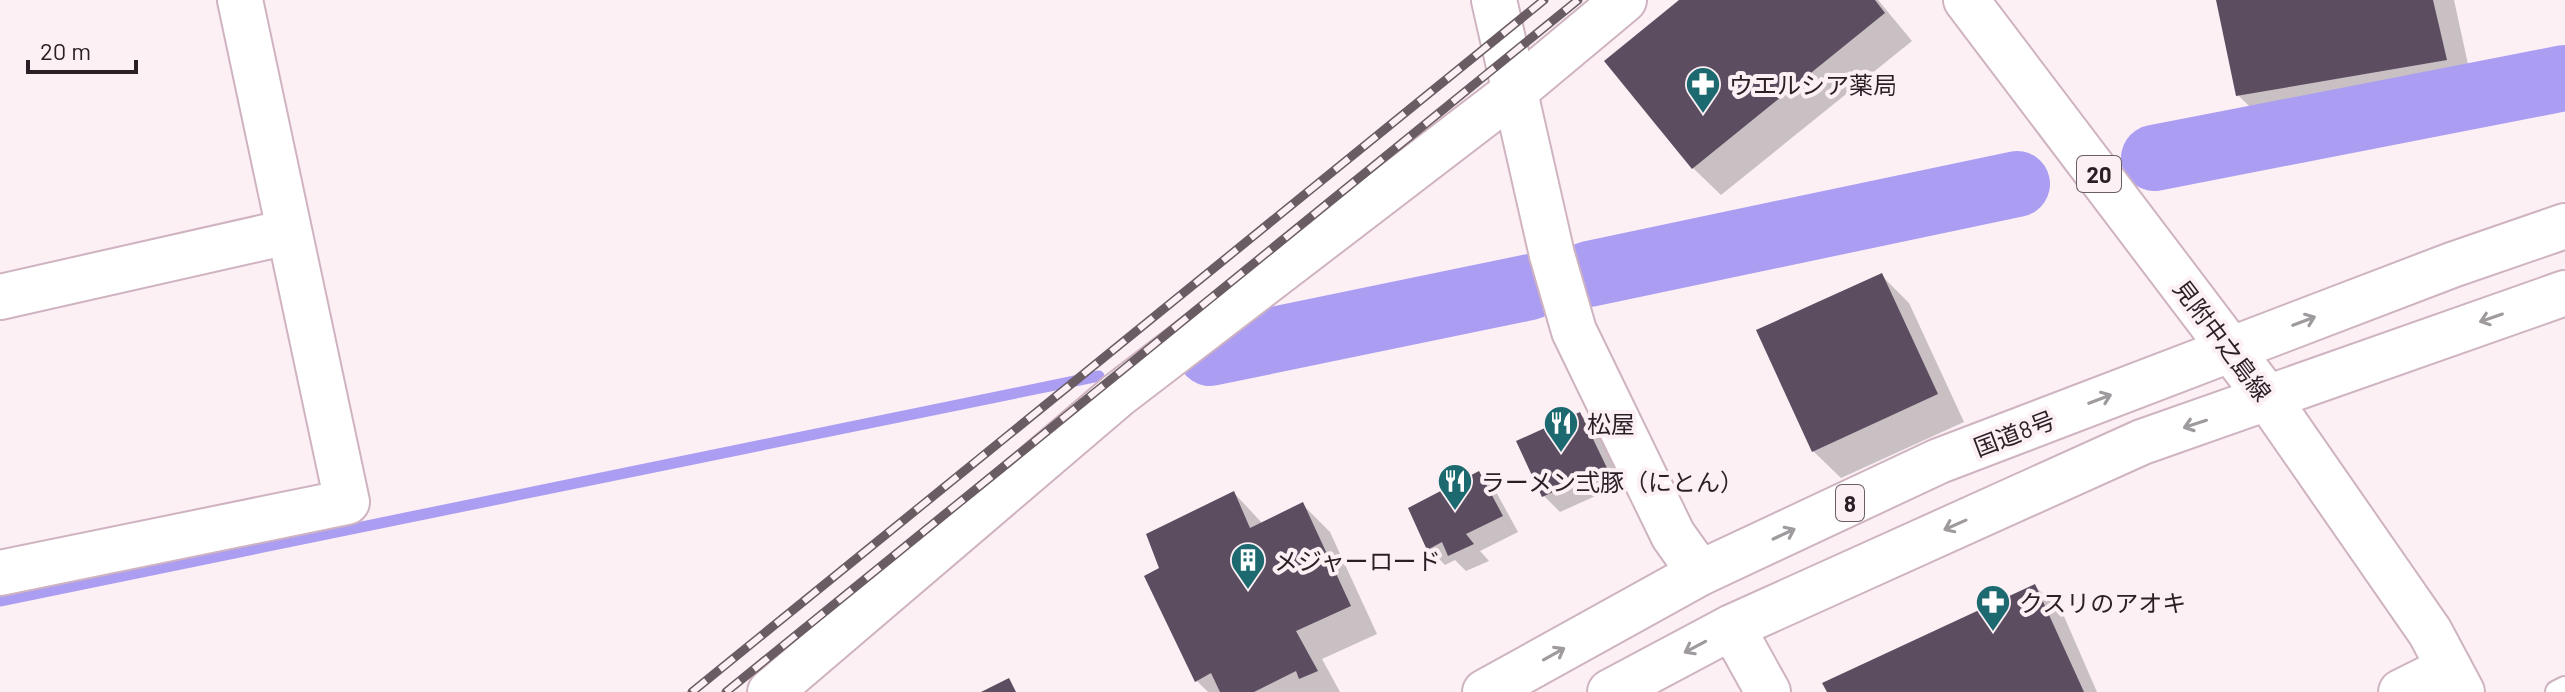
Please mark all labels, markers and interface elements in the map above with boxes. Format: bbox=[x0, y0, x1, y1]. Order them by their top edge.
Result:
scale bar bbox=[28, 24, 136, 74]
text: 20 m bbox=[40, 36, 91, 65]
pharmacy icon: ウエルシア薬局 bbox=[1684, 65, 1722, 115]
place label: ウエルシア薬局 bbox=[1729, 70, 1897, 99]
road number: 20 bbox=[2077, 156, 2121, 192]
street label: 見附中之島線 bbox=[2168, 274, 2278, 406]
one-way arrow bbox=[2479, 312, 2504, 326]
one-way arrow bbox=[2291, 313, 2316, 327]
one-way arrow bbox=[2087, 391, 2112, 405]
restaurant icon: 松屋 bbox=[1542, 404, 1580, 454]
street label: 国道8号 bbox=[1969, 404, 2059, 462]
place label: 松屋 bbox=[1587, 409, 1635, 438]
one-way arrow bbox=[2183, 418, 2208, 433]
restaurant icon: ラーメン弍豚（にとん） bbox=[1436, 462, 1474, 512]
place label: ラーメン弍豚（にとん） bbox=[1481, 467, 1744, 496]
road number: 8 bbox=[1836, 485, 1864, 521]
one-way arrow bbox=[1944, 518, 1968, 533]
one-way arrow bbox=[1772, 526, 1796, 541]
building icon: メジャーロード bbox=[1229, 541, 1267, 591]
place label: メジャーロード bbox=[1274, 546, 1441, 575]
pharmacy icon: クスリのアオキ bbox=[1974, 583, 2012, 633]
place label: クスリのアオキ bbox=[2019, 588, 2186, 617]
one-way arrow bbox=[1683, 640, 1707, 655]
one-way arrow bbox=[1541, 646, 1565, 661]

